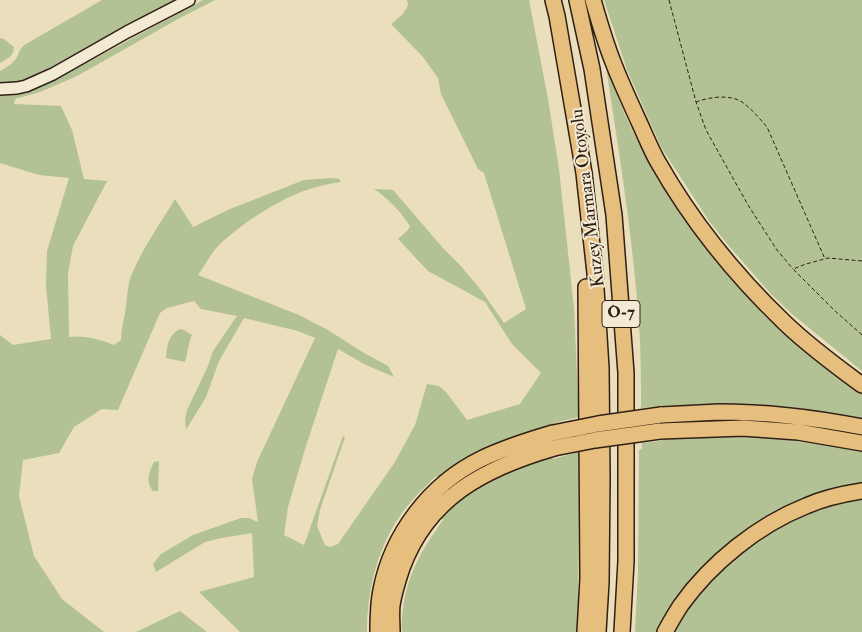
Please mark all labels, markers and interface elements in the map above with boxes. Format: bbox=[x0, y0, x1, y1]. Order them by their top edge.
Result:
street label: Kuzey Marmara Otoyolu bbox=[567, 108, 611, 288]
road number: O-7 bbox=[602, 300, 640, 328]

